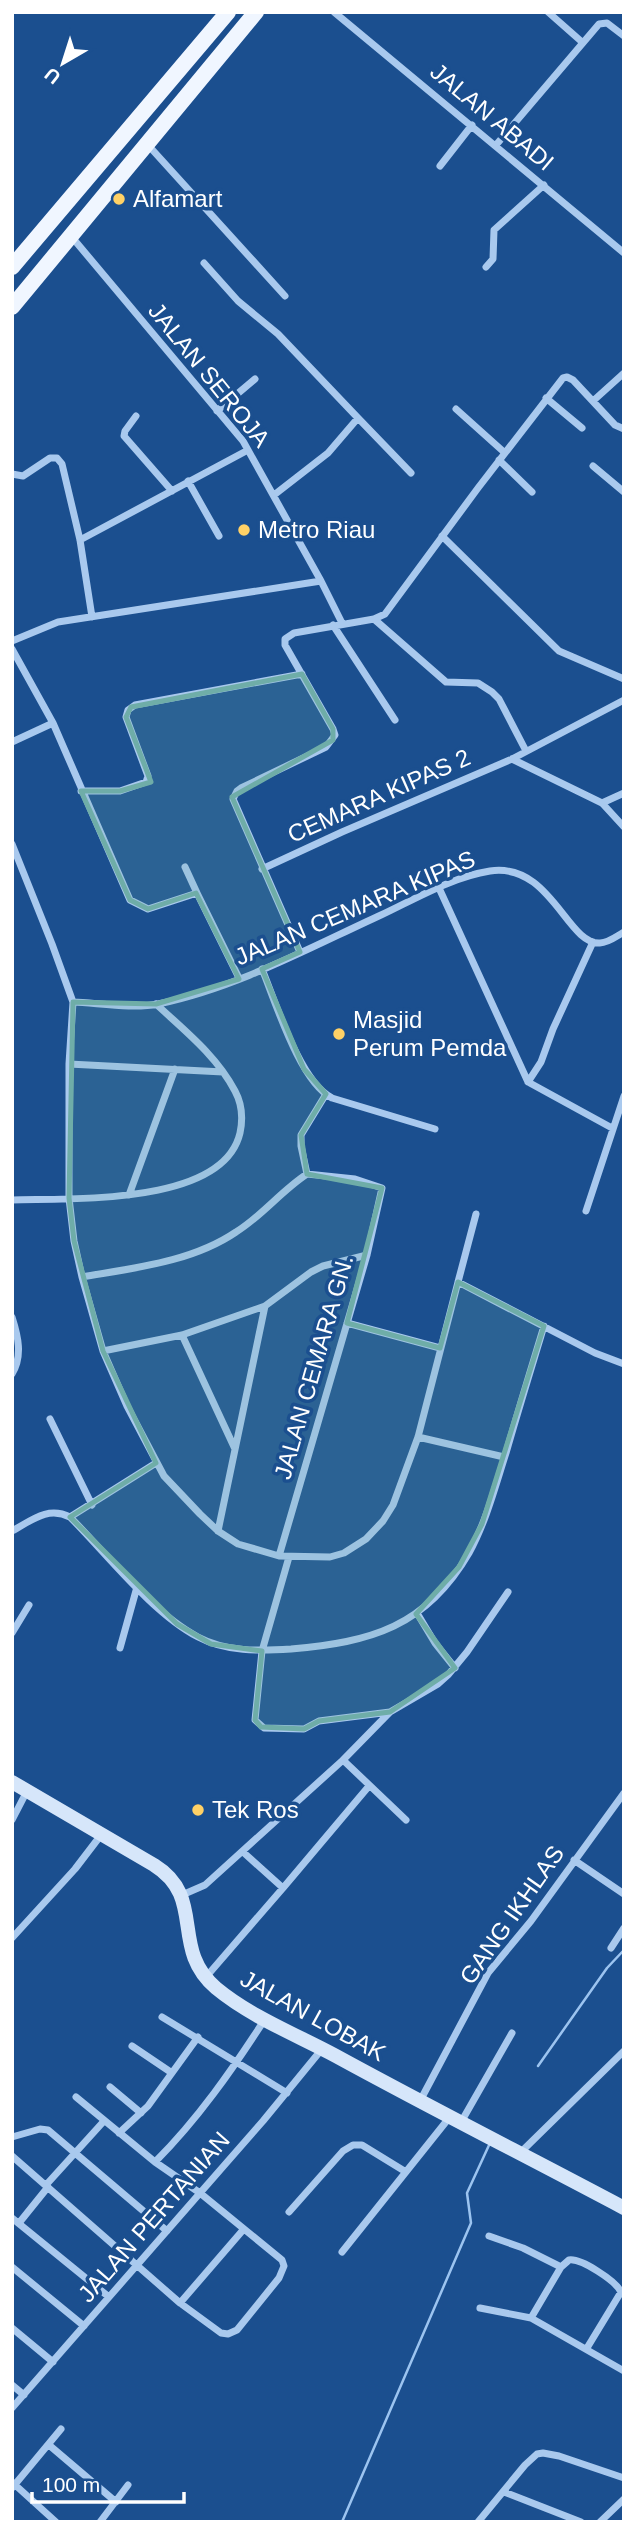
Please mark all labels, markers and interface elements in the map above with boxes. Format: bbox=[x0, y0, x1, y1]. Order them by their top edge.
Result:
north arrow bbox=[28, 28, 98, 98]
street label: JALAN ABADI bbox=[425, 57, 559, 176]
text: U bbox=[41, 63, 65, 88]
place label: Alfamart bbox=[133, 185, 223, 212]
marker: Alfamart bbox=[111, 191, 127, 207]
street label: JALAN SEROJA bbox=[143, 297, 276, 452]
place label: Metro Riau bbox=[258, 516, 375, 543]
marker: Metro Riau bbox=[236, 522, 252, 538]
street label: CEMARA KIPAS 2 bbox=[283, 743, 474, 848]
street label: JALAN CEMARA KIPAS bbox=[231, 845, 479, 970]
place label: Masjid Perum Pemda bbox=[353, 1006, 507, 1061]
marker: Masjid Perum Pemda bbox=[331, 1026, 347, 1042]
street label: JALAN CEMARA GN. bbox=[269, 1252, 358, 1482]
place label: Tek Ros bbox=[212, 1796, 299, 1823]
marker: Tek Ros bbox=[190, 1802, 206, 1818]
street label: GANG IKHLAS bbox=[454, 1840, 569, 1989]
street label: JALAN LOBAK bbox=[236, 1965, 390, 2066]
street label: JALAN PERTANIAN bbox=[72, 2126, 235, 2307]
scale bar bbox=[32, 2460, 184, 2504]
text: 100 m bbox=[42, 2473, 100, 2496]

